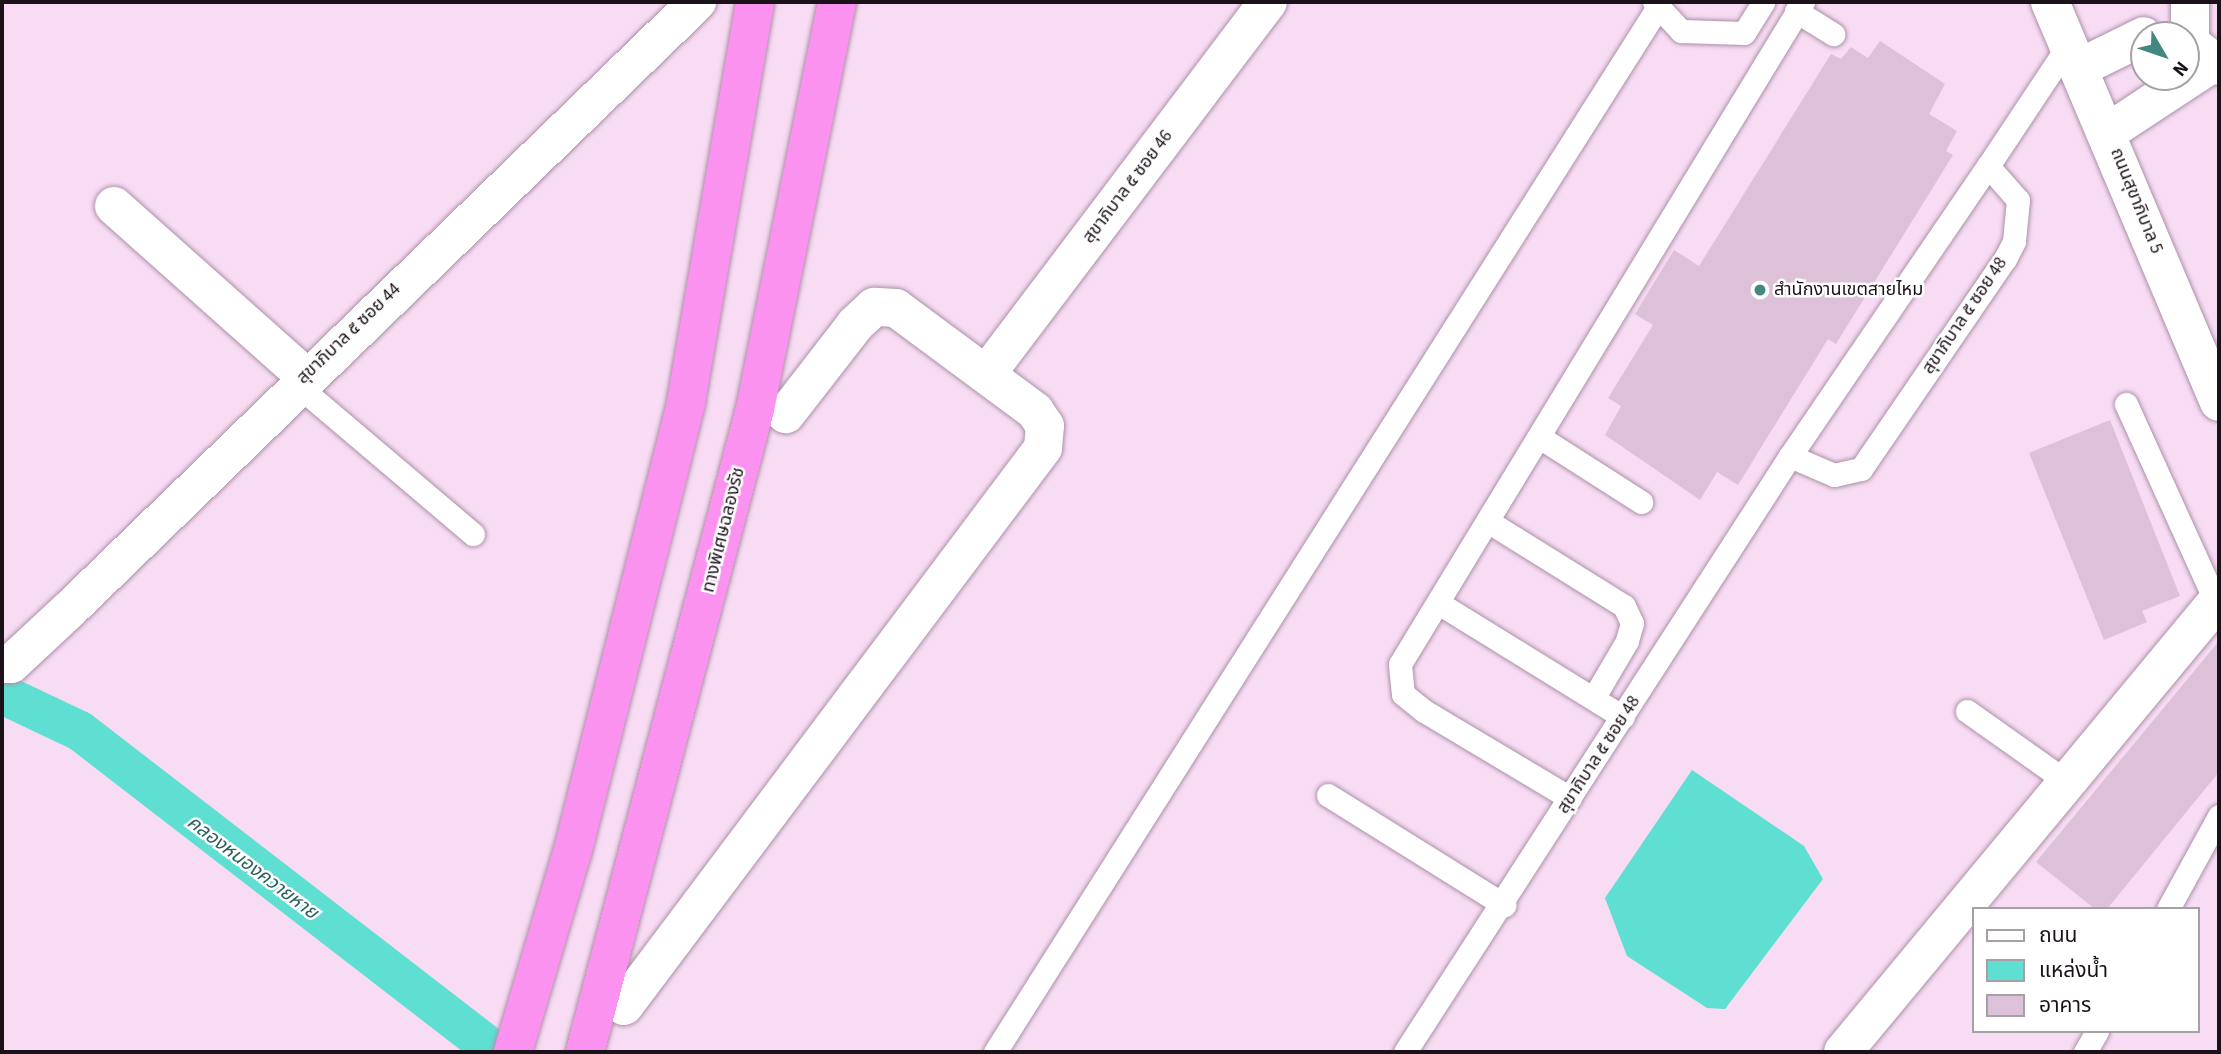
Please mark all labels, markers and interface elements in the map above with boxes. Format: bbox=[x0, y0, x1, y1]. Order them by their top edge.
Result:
north arrow bbox=[2130, 21, 2200, 91]
text: N bbox=[2166, 55, 2195, 82]
street label: สุขาภิบาล ๕ ซอย 46 bbox=[1078, 126, 1178, 248]
street label: ถนนสุขาภิบาล 5 bbox=[2105, 145, 2167, 257]
street label: สุขาภิบาล ๕ ซอย 48 bbox=[1918, 254, 2012, 378]
street label: สุขาภิบาล ๕ ซอย 44 bbox=[293, 279, 405, 389]
place label: สำนักงานเขตสายไหม bbox=[1774, 279, 1923, 301]
marker: สำนักงานเขตสายไหม bbox=[1752, 282, 1768, 298]
street label: ทางพิเศษฉลองรัช bbox=[698, 465, 750, 595]
street label: สุขาภิบาล ๕ ซอย 48 bbox=[1553, 692, 1645, 818]
water label: คลองหนองควายหาย bbox=[182, 811, 322, 925]
legend bbox=[1972, 907, 2200, 1033]
text: ถนน bbox=[2039, 920, 2077, 950]
text: แหล่งน้ำ bbox=[2039, 955, 2108, 985]
text: อาคาร bbox=[2039, 990, 2091, 1020]

